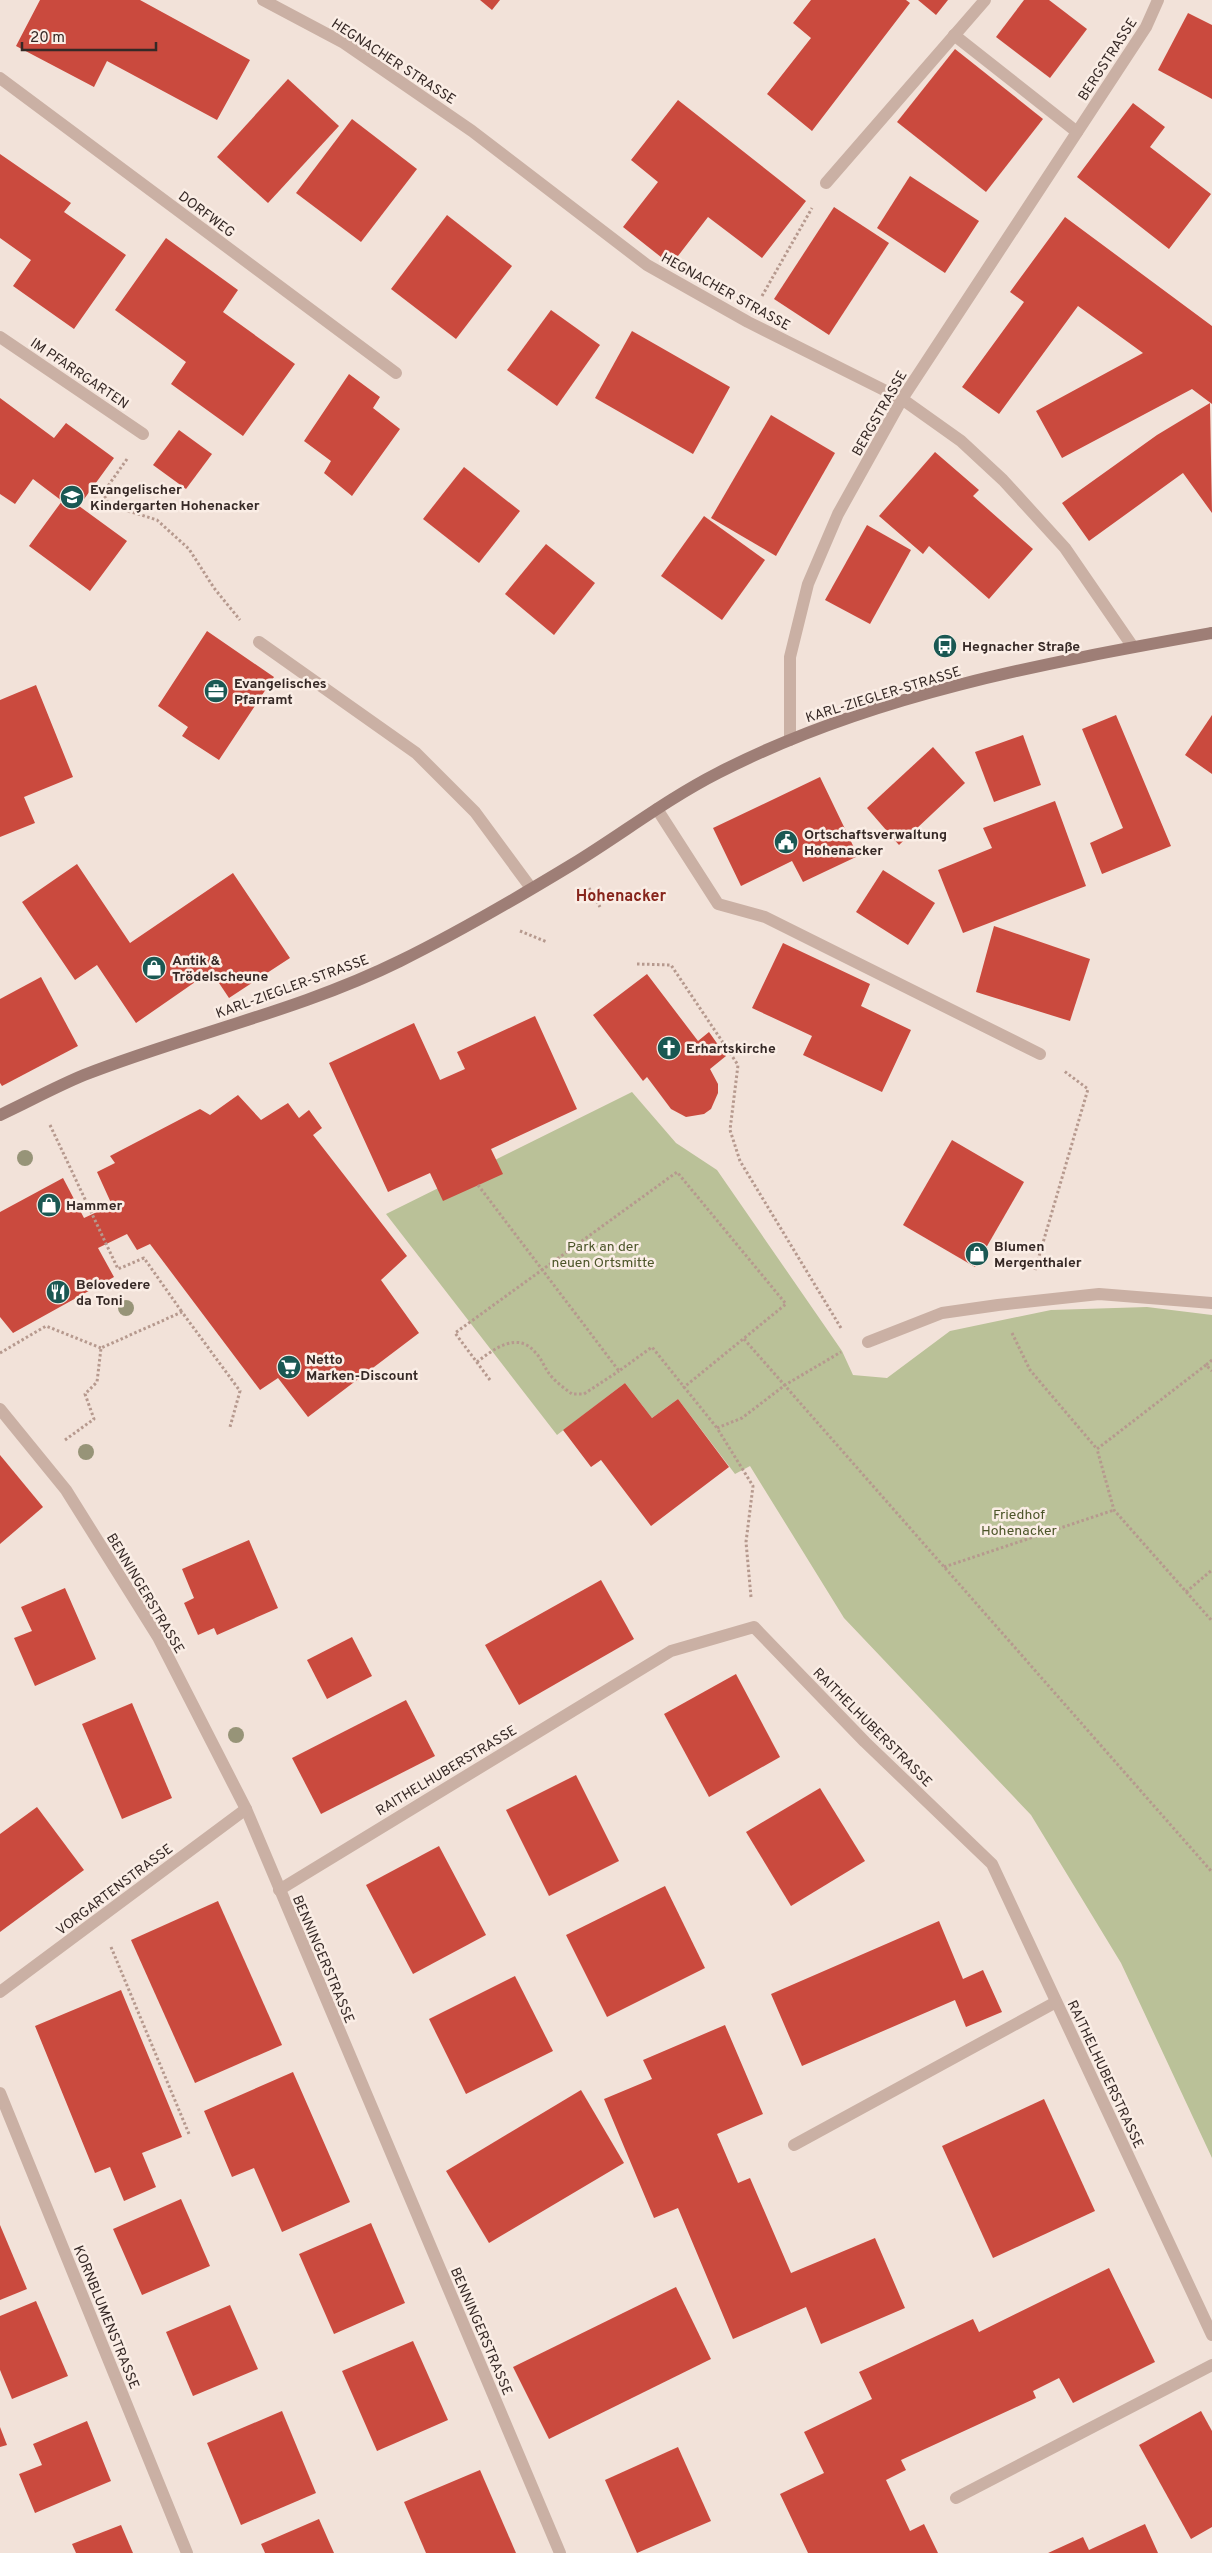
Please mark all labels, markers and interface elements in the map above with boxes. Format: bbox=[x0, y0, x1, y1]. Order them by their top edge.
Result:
street label: BERGSTRASSE bbox=[1075, 15, 1141, 105]
street label: HEGNACHER STRASSE bbox=[328, 16, 459, 109]
scale bar bbox=[22, 20, 156, 52]
text: 20 m bbox=[30, 29, 65, 48]
street label: DORFWEG bbox=[175, 189, 238, 242]
street label: HEGNACHER STRASSE bbox=[658, 250, 793, 335]
street label: IM PFARRGARTEN bbox=[27, 335, 132, 413]
street label: BERGSTRASSE bbox=[849, 368, 912, 459]
place label: Evangelischer Kindergarten Hohenacker bbox=[90, 482, 260, 515]
school or university icon: Evangelischer Kindergarten Hohenacker bbox=[59, 484, 85, 510]
bus stop icon: Hegnacher Straße bbox=[932, 633, 958, 659]
place label: Hegnacher Straße bbox=[962, 639, 1080, 656]
street label: KARL-ZIEGLER-STRASSE bbox=[804, 664, 963, 727]
place label: Evangelisches Pfarramt bbox=[234, 676, 327, 709]
office icon: Evangelisches Pfarramt bbox=[203, 678, 229, 704]
place label: Ortschaftsverwaltung Hohenacker bbox=[804, 827, 947, 860]
public building icon: Ortschaftsverwaltung Hohenacker bbox=[773, 829, 799, 855]
district label: Hohenacker bbox=[576, 887, 667, 907]
street label: KARL-ZIEGLER-STRASSE bbox=[214, 952, 371, 1023]
place label: Antik & Trödelscheune bbox=[172, 953, 268, 986]
shop icon: Antik & Trödelscheune bbox=[141, 955, 167, 981]
church icon: Erhartskirche bbox=[656, 1035, 682, 1061]
place label: Erhartskirche bbox=[686, 1041, 776, 1058]
shop icon: Hammer bbox=[36, 1192, 62, 1218]
place label: Hammer bbox=[66, 1198, 123, 1215]
park label: Park an der neuen Ortsmitte bbox=[551, 1239, 655, 1272]
place label: Blumen Mergenthaler bbox=[994, 1239, 1082, 1272]
shop icon: Blumen Mergenthaler bbox=[964, 1241, 990, 1267]
place label: Belovedere da Toni bbox=[76, 1277, 150, 1310]
restaurant icon: Belovedere da Toni bbox=[45, 1279, 71, 1305]
place label: Netto Marken-Discount bbox=[306, 1352, 418, 1385]
supermarket icon: Netto Marken-Discount bbox=[276, 1354, 302, 1380]
park label: Friedhof Hohenacker bbox=[981, 1507, 1058, 1540]
street label: BENNINGERSTRASSE bbox=[102, 1530, 187, 1657]
street label: RAITHELHUBERSTRASSE bbox=[809, 1665, 935, 1791]
street label: RAITHELHUBERSTRASSE bbox=[373, 1722, 520, 1820]
street label: VORGARTENSTRASSE bbox=[53, 1841, 177, 1940]
street label: BENNINGERSTRASSE bbox=[288, 1893, 357, 2026]
street label: RAITHELHUBERSTRASSE bbox=[1063, 1998, 1146, 2151]
street label: KORNBLUMENSTRASSE bbox=[69, 2243, 142, 2392]
street label: BENNINGERSTRASSE bbox=[446, 2265, 515, 2398]

